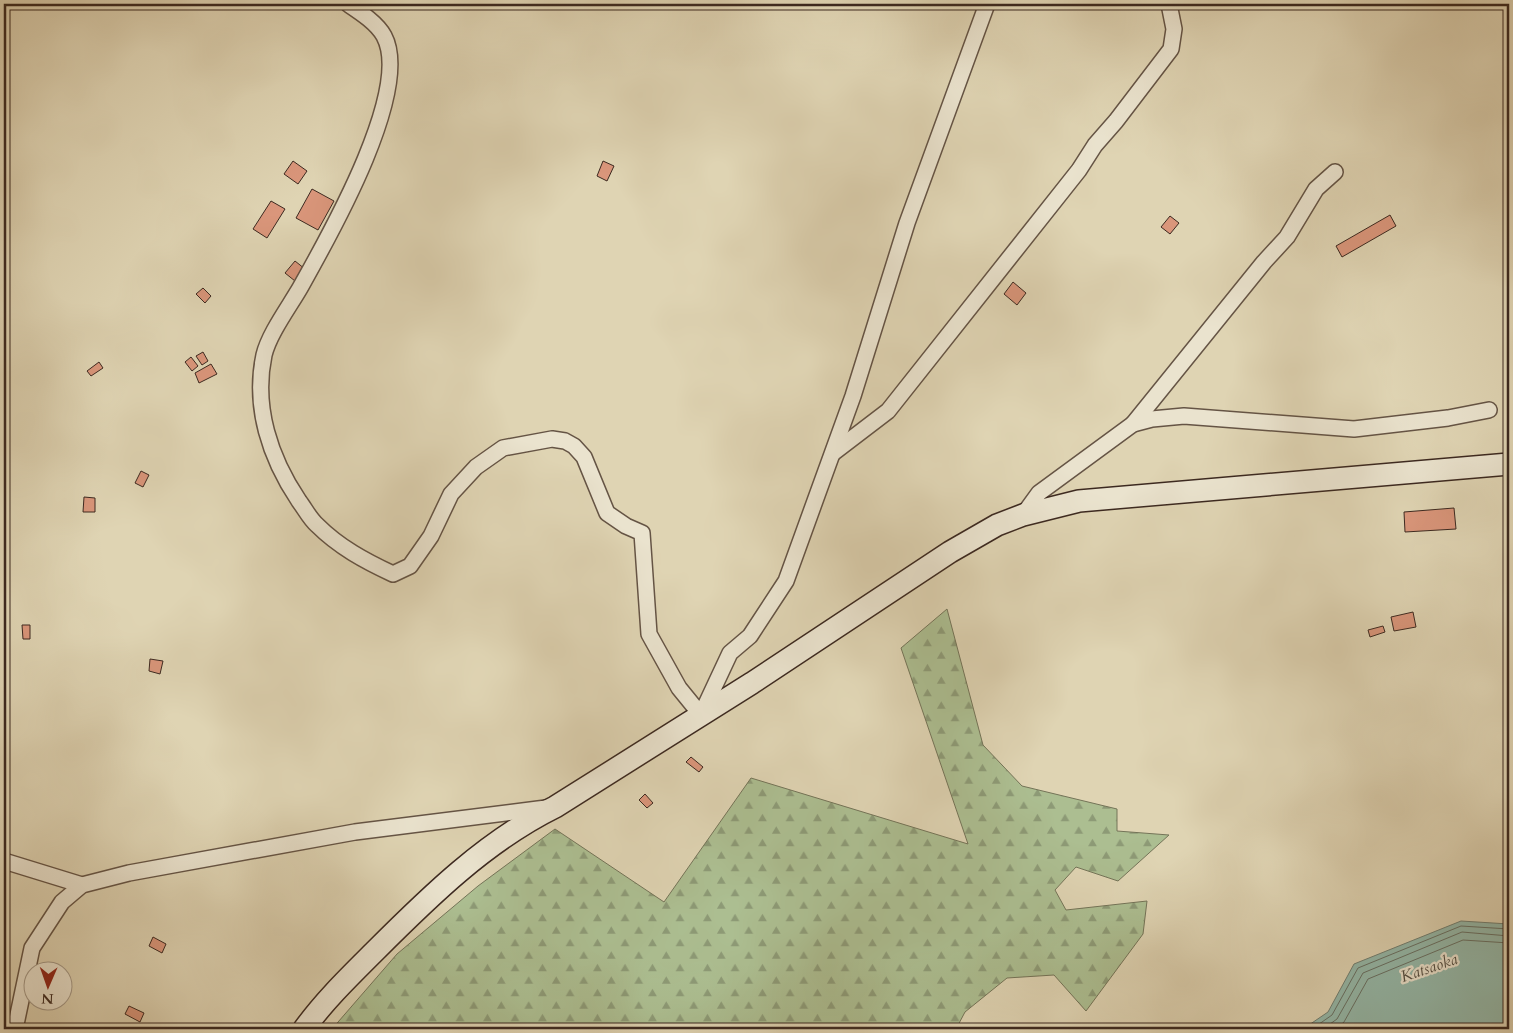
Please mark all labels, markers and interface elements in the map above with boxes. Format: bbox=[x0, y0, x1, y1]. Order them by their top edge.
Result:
water label: Katsaoka bbox=[1398, 948, 1460, 988]
north arrow bbox=[22, 960, 72, 1010]
text: N bbox=[41, 989, 54, 1008]

